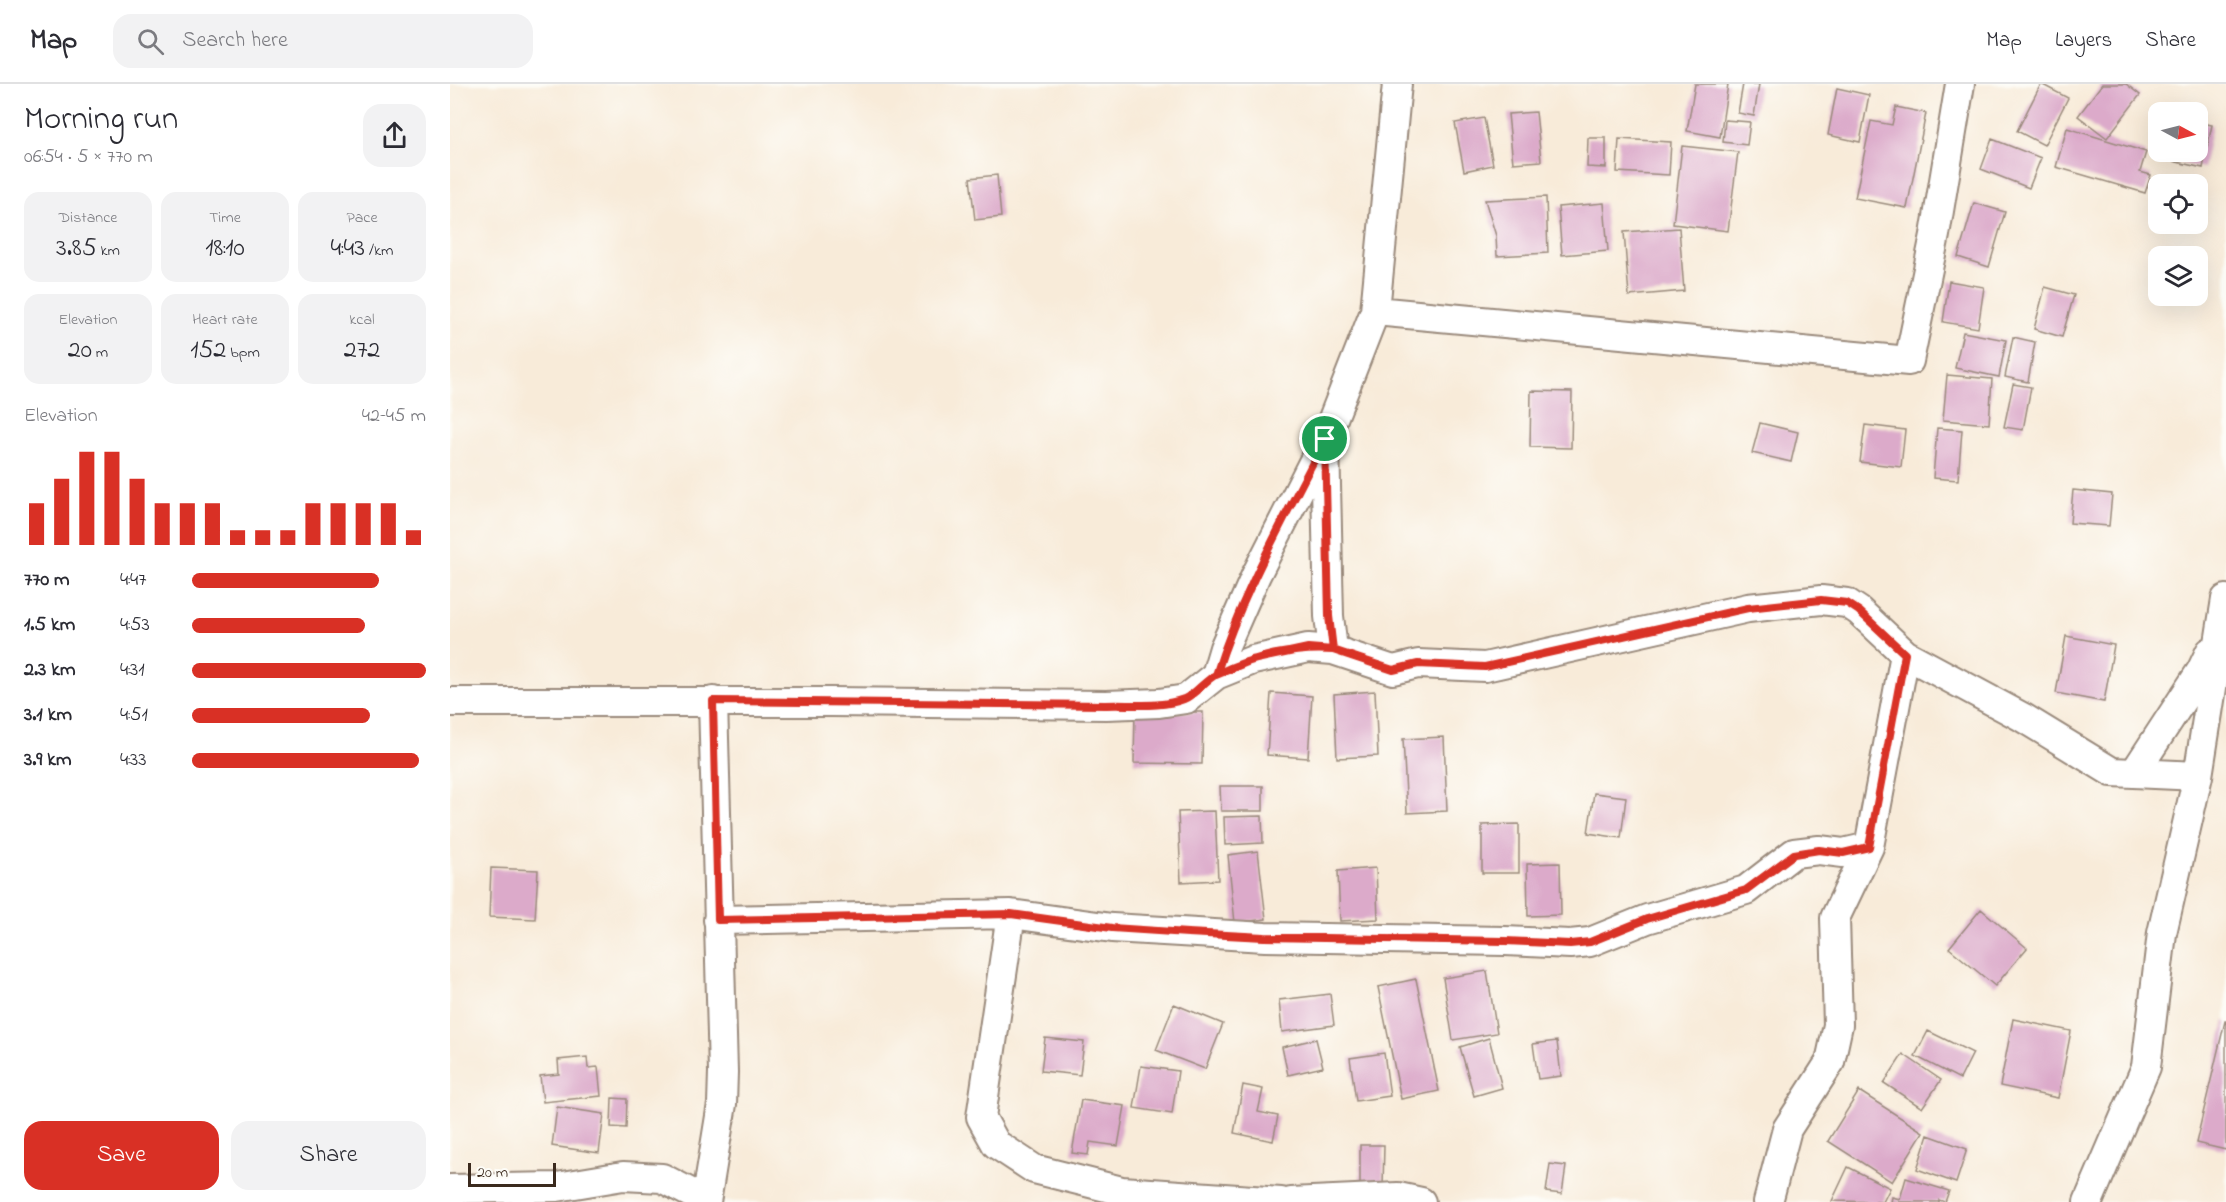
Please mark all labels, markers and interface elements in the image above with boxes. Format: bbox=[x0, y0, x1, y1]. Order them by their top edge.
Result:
search box bbox=[113, 14, 533, 68]
text: Map bbox=[30, 21, 77, 62]
icon: search bbox=[134, 25, 167, 58]
text: Search here bbox=[182, 25, 288, 57]
text: Map bbox=[1986, 26, 2022, 56]
text: Layers bbox=[2055, 26, 2112, 56]
text: Share bbox=[2145, 26, 2196, 56]
text: Morning run bbox=[24, 96, 178, 144]
north arrow bbox=[2148, 102, 2208, 162]
map controls bbox=[2148, 102, 2208, 306]
button: share bbox=[363, 104, 426, 167]
text: 06:54 · 5 × 770 m bbox=[24, 143, 153, 172]
button: locate bbox=[2148, 174, 2208, 234]
text: Distance bbox=[59, 206, 117, 230]
text: Time bbox=[209, 206, 241, 230]
text: Pace bbox=[346, 206, 378, 230]
text: 3.85 bbox=[56, 230, 97, 268]
text: 18:10 bbox=[205, 230, 245, 268]
text: 4:43 bbox=[331, 230, 365, 268]
text: km bbox=[97, 239, 120, 263]
text: /km bbox=[365, 239, 393, 263]
button: layers bbox=[2148, 246, 2208, 306]
text: Elevation bbox=[59, 308, 117, 332]
text: Heart rate bbox=[192, 308, 258, 332]
text: kcal bbox=[349, 308, 375, 332]
text: 20 bbox=[68, 332, 92, 370]
text: 152 bbox=[190, 332, 226, 370]
text: 272 bbox=[344, 332, 380, 370]
text: m bbox=[92, 341, 108, 365]
text: bpm bbox=[226, 341, 260, 365]
text: Elevation bbox=[24, 402, 98, 431]
text: 42–45 m bbox=[362, 402, 426, 431]
pin bbox=[1299, 413, 1350, 464]
icon: arrive bbox=[1308, 422, 1341, 455]
text: 770 m bbox=[24, 566, 70, 595]
text: 4:47 bbox=[120, 566, 146, 595]
text: 1.5 km bbox=[24, 611, 75, 640]
text: 4:53 bbox=[120, 611, 150, 640]
text: 2.3 km bbox=[24, 656, 76, 685]
text: 4:31 bbox=[120, 656, 145, 685]
text: 3.1 km bbox=[24, 701, 72, 730]
text: 4:51 bbox=[120, 701, 148, 730]
text: 3.9 km bbox=[24, 746, 72, 775]
text: 4:33 bbox=[120, 746, 146, 775]
button: Save bbox=[24, 1121, 219, 1190]
button: Share bbox=[231, 1121, 426, 1190]
scale bar bbox=[468, 1160, 556, 1188]
text: 20 m bbox=[477, 1161, 508, 1185]

